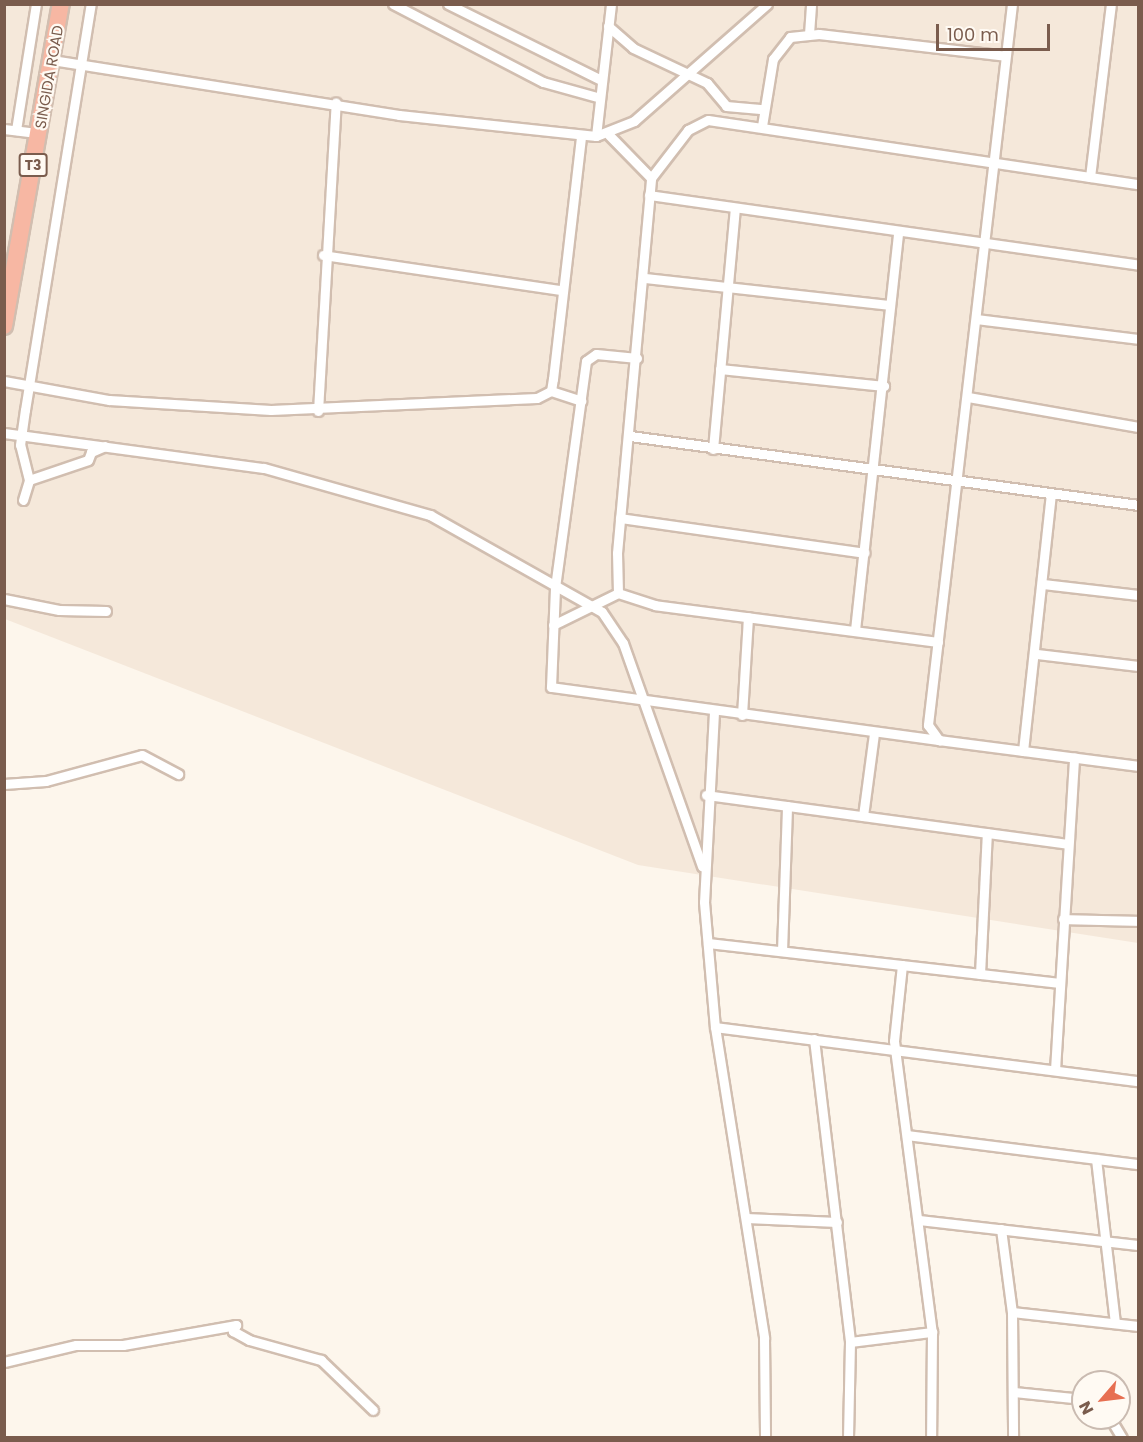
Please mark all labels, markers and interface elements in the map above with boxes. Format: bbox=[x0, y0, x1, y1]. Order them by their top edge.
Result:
scale bar bbox=[939, 12, 1053, 50]
text: 100 m bbox=[947, 22, 999, 47]
street label: SINGIDA ROAD bbox=[31, 24, 67, 130]
road number: T3 bbox=[18, 154, 48, 176]
north arrow bbox=[1071, 1370, 1131, 1430]
text: N bbox=[1073, 1397, 1099, 1418]

